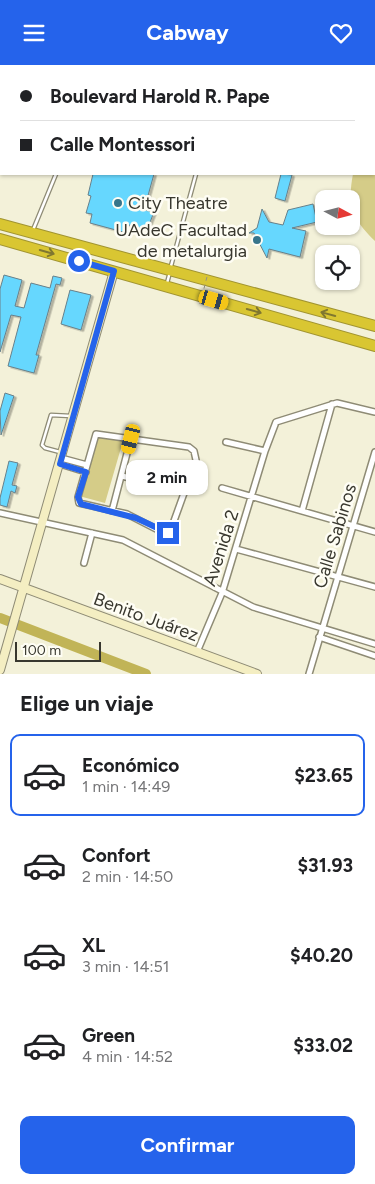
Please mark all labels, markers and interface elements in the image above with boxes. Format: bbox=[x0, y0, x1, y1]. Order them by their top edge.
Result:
icon: menu bbox=[20, 19, 48, 47]
text: Cabway bbox=[146, 19, 229, 46]
icon: heart bbox=[327, 19, 355, 47]
text: Boulevard Harold R. Pape bbox=[50, 85, 270, 108]
text: Calle Montessori bbox=[50, 133, 195, 156]
north arrow bbox=[315, 190, 360, 235]
map controls bbox=[315, 190, 360, 290]
place label: City Theatre bbox=[128, 192, 228, 214]
marker: City Theatre bbox=[112, 197, 124, 209]
place label: UAdeC Facultad de metalurgia bbox=[115, 219, 247, 262]
marker: UAdeC Facultad de metalurgia bbox=[251, 234, 263, 246]
button: locate bbox=[315, 245, 360, 290]
one-way arrow bbox=[39, 248, 55, 257]
route start bbox=[68, 250, 90, 272]
car bbox=[197, 289, 230, 311]
one-way arrow bbox=[245, 307, 261, 317]
one-way arrow bbox=[320, 308, 336, 318]
car bbox=[120, 423, 141, 455]
callout: 2 min bbox=[127, 461, 209, 495]
text: 2 min bbox=[147, 468, 187, 487]
street label: Calle Sabinos bbox=[309, 481, 361, 591]
street label: Avenida 2 bbox=[198, 507, 244, 589]
route end bbox=[157, 522, 179, 544]
street label: Benito Juárez bbox=[91, 588, 202, 646]
scale bar bbox=[15, 639, 101, 662]
text: 100 m bbox=[22, 642, 61, 659]
text: Elige un viaje bbox=[20, 690, 153, 717]
icon: car bbox=[22, 753, 67, 798]
text: Económico bbox=[82, 754, 179, 777]
text: $23.65 bbox=[294, 764, 353, 787]
text: 1 min · 14:49 bbox=[82, 777, 170, 796]
icon: car bbox=[22, 843, 67, 888]
text: Confort bbox=[82, 844, 151, 867]
text: $31.93 bbox=[298, 854, 353, 877]
text: 2 min · 14:50 bbox=[82, 867, 173, 886]
icon: car bbox=[22, 933, 67, 978]
text: XL bbox=[82, 934, 105, 957]
text: $40.20 bbox=[290, 944, 353, 967]
text: 3 min · 14:51 bbox=[82, 957, 169, 976]
icon: car bbox=[22, 1023, 67, 1068]
text: Green bbox=[82, 1024, 135, 1047]
text: $33.02 bbox=[293, 1034, 353, 1057]
text: 4 min · 14:52 bbox=[82, 1047, 173, 1066]
button: Confirmar bbox=[20, 1116, 355, 1174]

